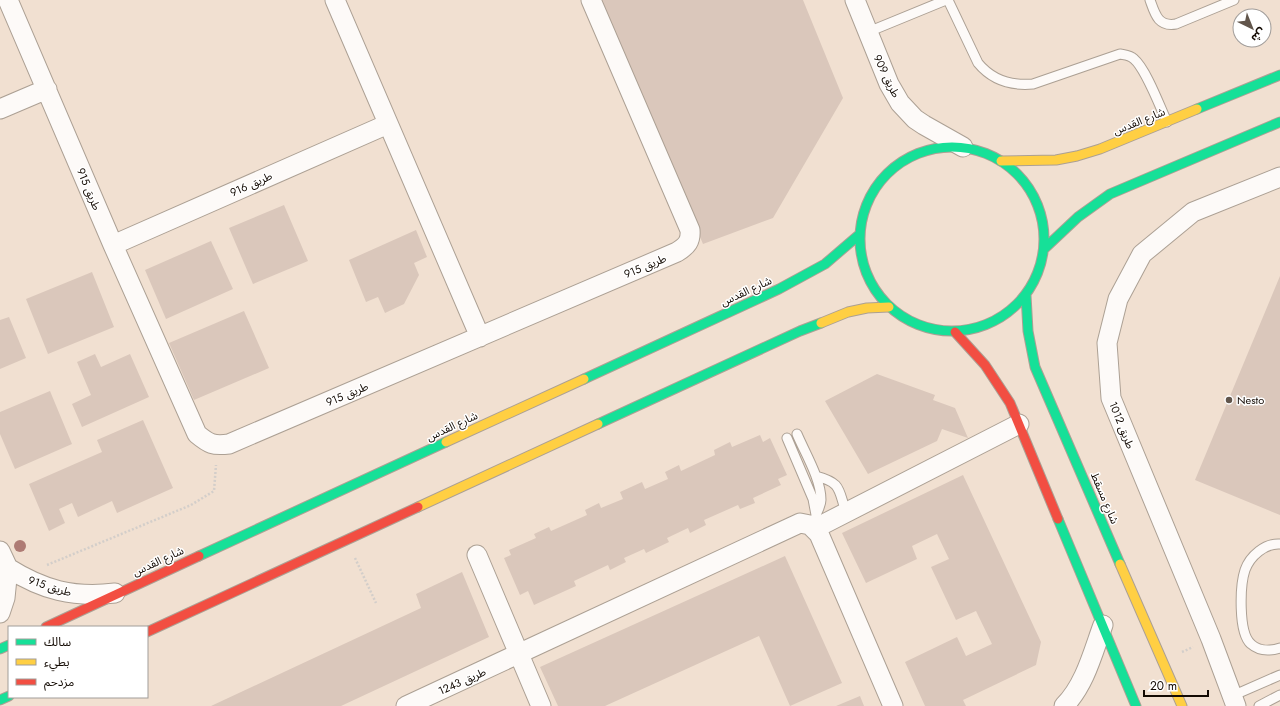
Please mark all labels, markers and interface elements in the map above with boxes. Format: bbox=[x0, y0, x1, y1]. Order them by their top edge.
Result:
north arrow bbox=[1232, 8, 1272, 48]
text: ش bbox=[1248, 24, 1270, 46]
street label: طريق 909 bbox=[870, 52, 904, 100]
street label: شارع القدس bbox=[1111, 103, 1168, 139]
street label: طريق 915 bbox=[73, 165, 105, 213]
street label: طريق 916 bbox=[227, 168, 275, 200]
street label: طريق 915 bbox=[621, 250, 669, 282]
street label: شارع القدس bbox=[718, 272, 775, 310]
street label: طريق 915 bbox=[323, 378, 371, 410]
place label: Nesto bbox=[1237, 392, 1264, 408]
marker: Nesto bbox=[1224, 395, 1234, 405]
street label: طريق 1012 bbox=[1105, 399, 1139, 451]
street label: شارع القدس bbox=[424, 407, 481, 445]
street label: شارع مسقط bbox=[1087, 470, 1123, 527]
street label: شارع القدس bbox=[130, 542, 187, 580]
street label: طريق 915 bbox=[26, 572, 74, 600]
legend bbox=[8, 626, 148, 698]
text: سالك bbox=[44, 633, 71, 651]
text: بطيء bbox=[44, 653, 70, 672]
street label: طريق 1243 bbox=[436, 663, 488, 699]
scale bar bbox=[1144, 672, 1208, 698]
text: مزدحم bbox=[44, 673, 74, 691]
text: 20 m bbox=[1150, 677, 1177, 695]

